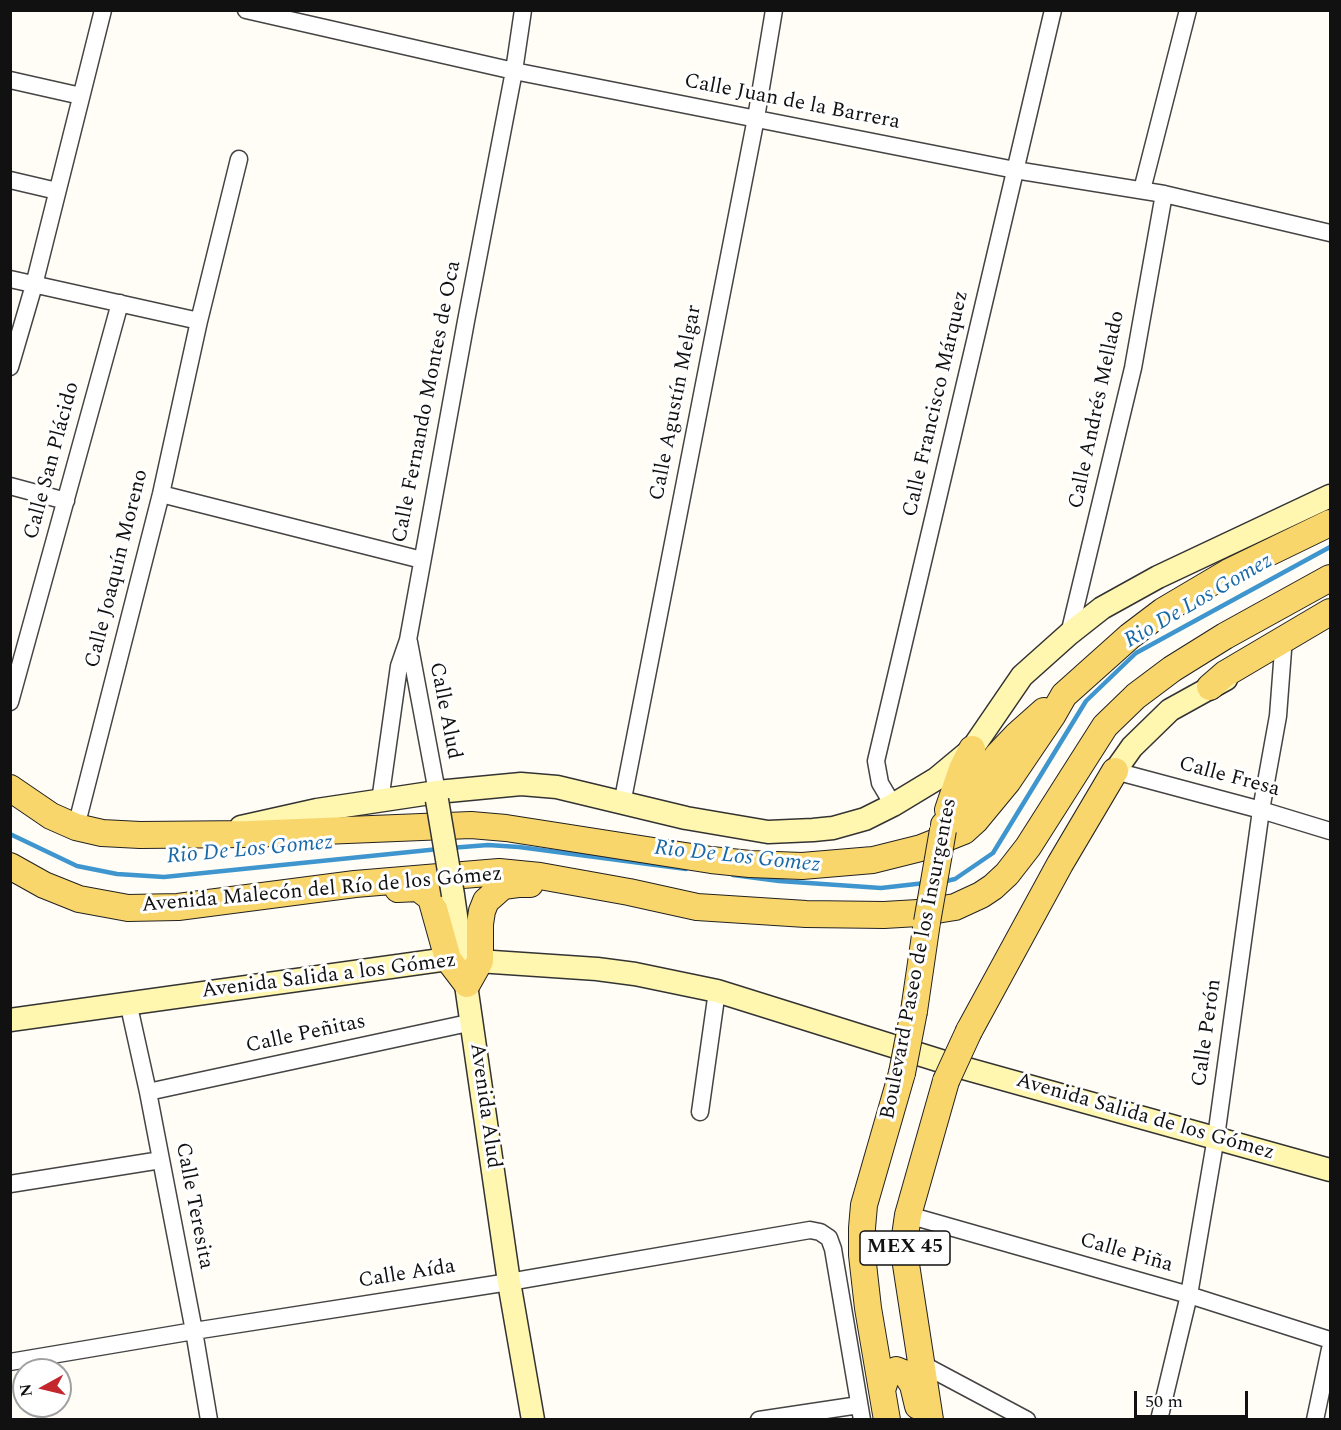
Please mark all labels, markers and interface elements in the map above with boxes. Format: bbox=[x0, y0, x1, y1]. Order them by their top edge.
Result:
street label: Calle Juan de la Barrera bbox=[682, 70, 902, 136]
street label: Calle Fernando Montes de Oca bbox=[388, 259, 468, 545]
street label: Calle Francisco Márquez bbox=[899, 288, 975, 520]
street label: Calle Agustín Melgar bbox=[646, 303, 708, 503]
street label: Calle Andrés Mellado bbox=[1065, 309, 1131, 511]
street label: Calle San Plácido bbox=[20, 379, 86, 543]
street label: Calle Joaquín Moreno bbox=[81, 467, 155, 671]
water label: Rio De Los Gomez bbox=[1120, 549, 1278, 655]
street label: Calle Alud bbox=[422, 660, 466, 762]
street label: Calle Fresa bbox=[1176, 752, 1282, 804]
street label: Boulevard Paseo de los Insurgentes bbox=[876, 796, 964, 1122]
water label: Rio De Los Gomez bbox=[166, 831, 334, 871]
water label: Rio De Los Gomez bbox=[653, 836, 821, 880]
street label: Avenida Malecón del Río de los Gómez bbox=[141, 863, 503, 919]
street label: Avenida Salida a los Gómez bbox=[200, 949, 458, 1005]
street label: Calle Perón bbox=[1188, 978, 1228, 1088]
street label: Calle Peñitas bbox=[244, 1010, 368, 1060]
street label: Avenida Alud bbox=[463, 1042, 505, 1170]
street label: Avenida Salida de los Gómez bbox=[1013, 1069, 1277, 1167]
street label: Calle Teresita bbox=[168, 1141, 218, 1271]
street label: Calle Piña bbox=[1077, 1229, 1175, 1279]
road number: MEX 45 bbox=[860, 1231, 950, 1265]
street label: Calle Aída bbox=[357, 1255, 457, 1295]
north arrow bbox=[12, 1358, 72, 1418]
scale bar bbox=[1137, 1379, 1251, 1417]
text: N bbox=[13, 1382, 39, 1398]
text: 50 m bbox=[1145, 1388, 1183, 1415]

